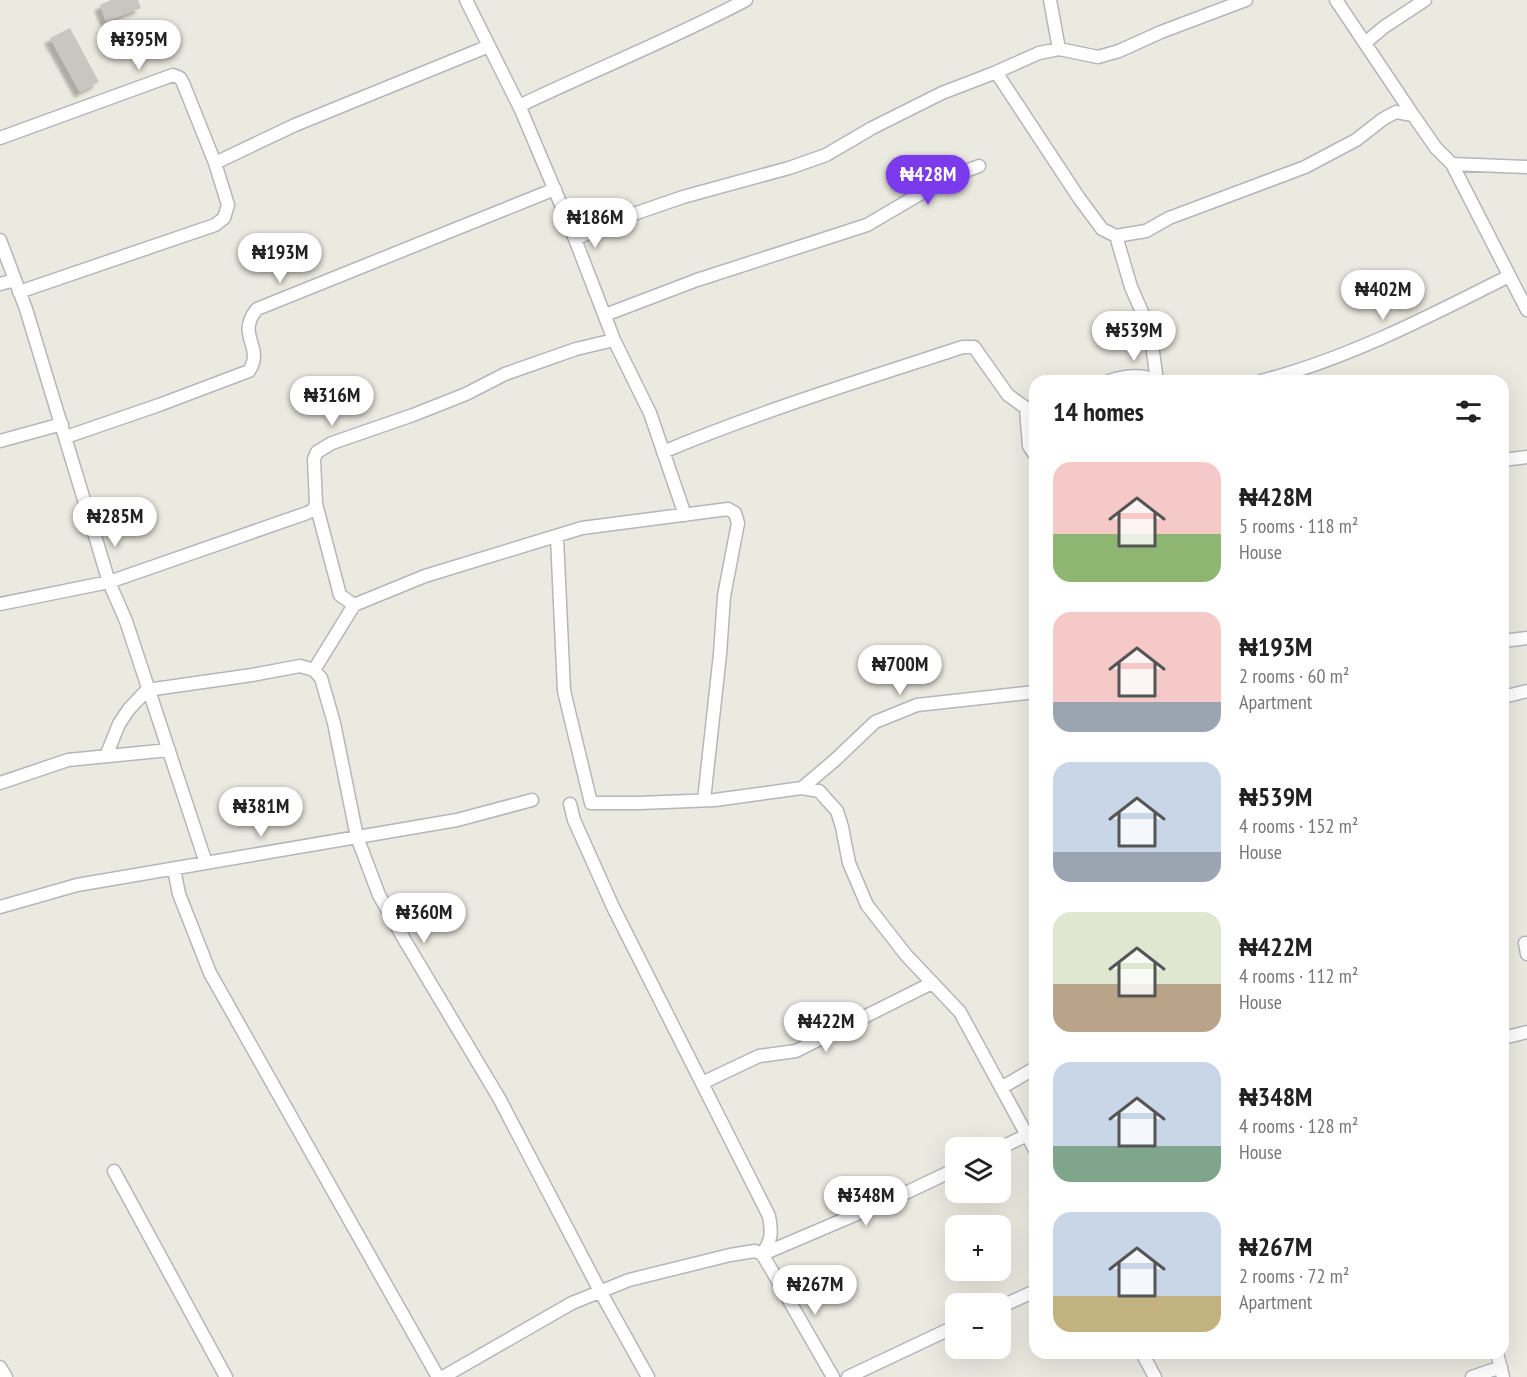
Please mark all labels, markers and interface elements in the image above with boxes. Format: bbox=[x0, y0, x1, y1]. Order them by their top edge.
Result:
pin: ₦395M bbox=[97, 20, 181, 71]
text: ₦395M bbox=[111, 26, 167, 52]
pin: ₦428M bbox=[886, 155, 970, 206]
text: ₦428M bbox=[900, 161, 956, 187]
pin: ₦186M bbox=[553, 198, 637, 249]
text: ₦186M bbox=[567, 204, 623, 230]
pin: ₦193M bbox=[238, 233, 322, 284]
text: ₦193M bbox=[252, 239, 308, 265]
pin: ₦402M bbox=[1341, 270, 1425, 321]
text: ₦402M bbox=[1355, 276, 1411, 302]
pin: ₦539M bbox=[1092, 311, 1176, 362]
text: ₦539M bbox=[1106, 317, 1162, 343]
pin: ₦316M bbox=[290, 376, 374, 427]
text: ₦316M bbox=[304, 382, 360, 408]
text: 14 homes bbox=[1053, 395, 1144, 428]
icon: filters bbox=[1452, 395, 1485, 428]
text: ₦428M bbox=[1239, 480, 1312, 513]
icon: home bbox=[1101, 486, 1173, 558]
pin: ₦285M bbox=[73, 497, 157, 548]
text: ₦285M bbox=[87, 503, 143, 529]
text: 5 rooms · 118 m² bbox=[1239, 513, 1358, 539]
text: House bbox=[1239, 539, 1282, 565]
text: ₦193M bbox=[1239, 630, 1312, 663]
icon: home bbox=[1101, 636, 1173, 708]
pin: ₦700M bbox=[858, 645, 942, 696]
text: ₦700M bbox=[872, 651, 928, 677]
text: 2 rooms · 60 m² bbox=[1239, 663, 1349, 689]
text: Apartment bbox=[1239, 689, 1312, 715]
text: ₦539M bbox=[1239, 780, 1312, 813]
icon: home bbox=[1101, 786, 1173, 858]
pin: ₦381M bbox=[219, 787, 303, 838]
text: ₦381M bbox=[233, 793, 289, 819]
text: 4 rooms · 152 m² bbox=[1239, 813, 1358, 839]
text: House bbox=[1239, 839, 1282, 865]
pin: ₦360M bbox=[382, 893, 466, 944]
text: ₦360M bbox=[396, 899, 452, 925]
text: ₦422M bbox=[1239, 930, 1312, 963]
icon: home bbox=[1101, 936, 1173, 1008]
text: 4 rooms · 112 m² bbox=[1239, 963, 1358, 989]
text: House bbox=[1239, 989, 1282, 1015]
pin: ₦422M bbox=[784, 1002, 868, 1053]
text: ₦422M bbox=[798, 1008, 854, 1034]
text: ₦348M bbox=[1239, 1080, 1312, 1113]
icon: home bbox=[1101, 1086, 1173, 1158]
text: 4 rooms · 128 m² bbox=[1239, 1113, 1358, 1139]
map controls bbox=[945, 1137, 1011, 1359]
button: layers bbox=[945, 1137, 1011, 1203]
text: House bbox=[1239, 1139, 1282, 1165]
pin: ₦348M bbox=[824, 1176, 908, 1227]
text: ₦348M bbox=[838, 1182, 894, 1208]
button: + bbox=[945, 1215, 1011, 1281]
text: ₦267M bbox=[1239, 1230, 1312, 1263]
icon: home bbox=[1101, 1236, 1173, 1308]
text: 2 rooms · 72 m² bbox=[1239, 1263, 1349, 1289]
pin: ₦267M bbox=[773, 1265, 857, 1316]
text: ₦267M bbox=[787, 1271, 843, 1297]
text: Apartment bbox=[1239, 1289, 1312, 1315]
button: − bbox=[945, 1293, 1011, 1359]

